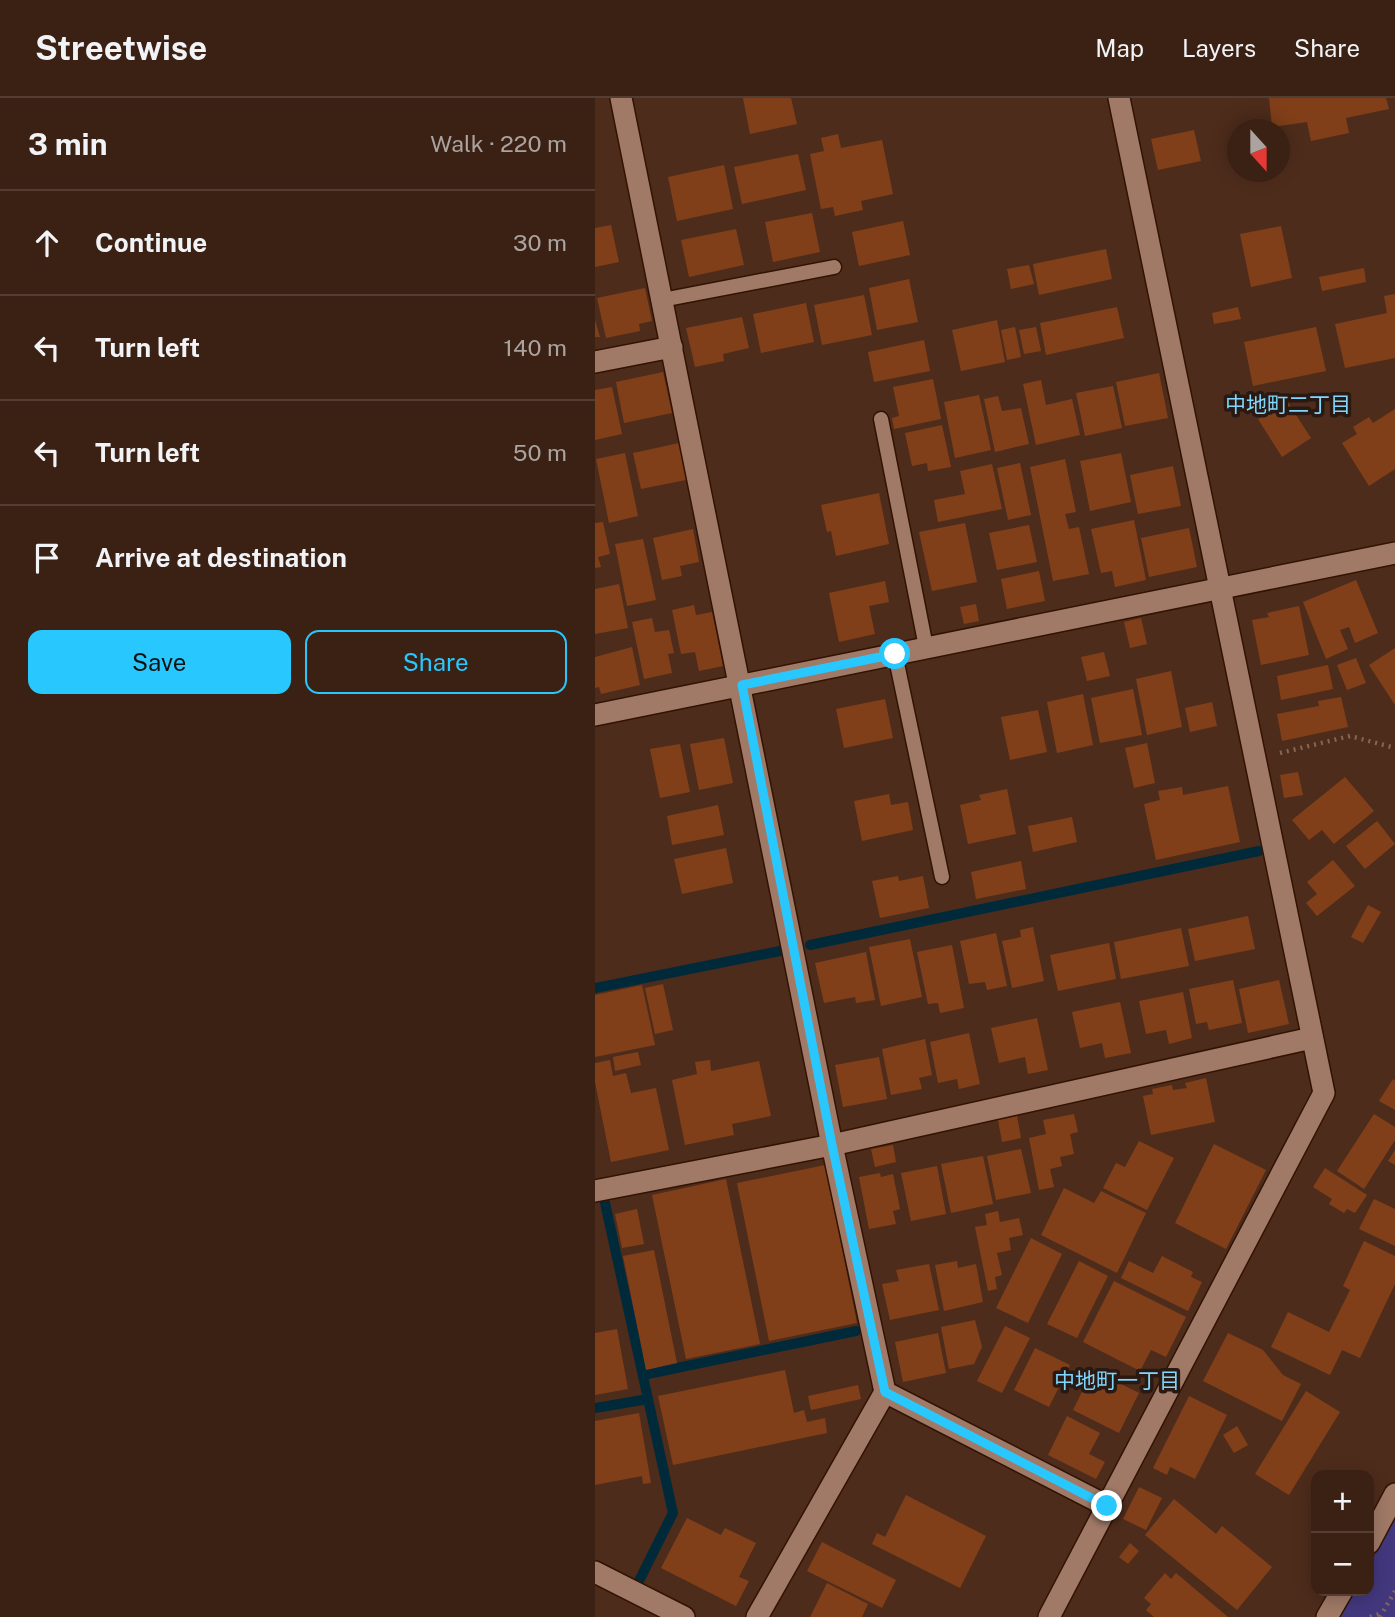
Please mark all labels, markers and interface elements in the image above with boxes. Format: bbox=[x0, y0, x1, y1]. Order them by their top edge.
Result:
text: Streetwise bbox=[35, 29, 207, 67]
text: Map bbox=[1095, 34, 1144, 62]
text: Layers bbox=[1182, 34, 1256, 62]
text: Share bbox=[1294, 34, 1360, 62]
north arrow bbox=[1227, 119, 1290, 182]
text: 3 min bbox=[28, 126, 107, 162]
text: Walk · 220 m bbox=[430, 130, 567, 157]
icon: ahead bbox=[28, 224, 66, 262]
text: Continue bbox=[95, 227, 207, 258]
text: 30 m bbox=[513, 229, 567, 256]
icon: left bbox=[28, 329, 66, 367]
text: Turn left bbox=[95, 332, 200, 363]
text: 140 m bbox=[504, 334, 567, 361]
district label: 中地町二丁目 bbox=[1225, 392, 1351, 417]
icon: left bbox=[28, 434, 66, 472]
text: Turn left bbox=[95, 437, 200, 468]
text: 50 m bbox=[513, 439, 567, 466]
icon: arrive bbox=[28, 539, 66, 577]
text: Arrive at destination bbox=[95, 542, 347, 573]
button: Save bbox=[28, 630, 291, 694]
button: Share bbox=[305, 630, 567, 694]
route start bbox=[879, 638, 910, 669]
district label: 中地町一丁目 bbox=[1054, 1368, 1180, 1393]
map controls bbox=[1311, 1470, 1374, 1596]
button: + bbox=[1311, 1470, 1374, 1533]
route end bbox=[1091, 1490, 1122, 1521]
button: − bbox=[1311, 1533, 1374, 1596]

